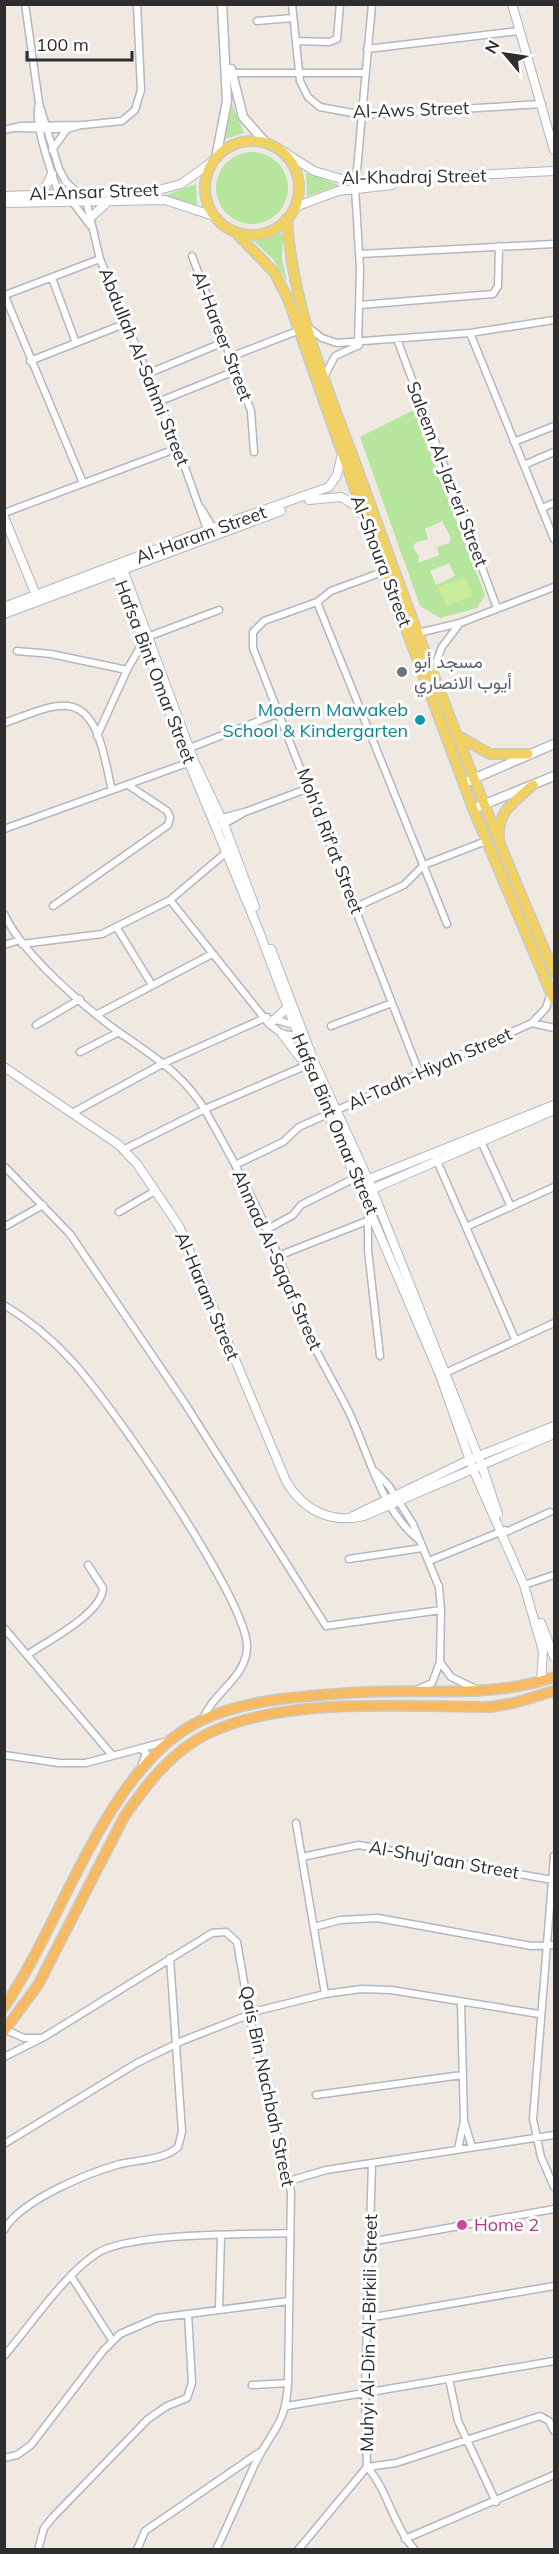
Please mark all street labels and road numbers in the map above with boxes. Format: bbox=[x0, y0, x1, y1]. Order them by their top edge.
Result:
street label: Al-Aws Street bbox=[352, 96, 470, 123]
street label: Al-Khadraj Street bbox=[341, 164, 487, 189]
street label: Al-Ansar Street bbox=[29, 178, 159, 205]
street label: Abdullah Al-Sahmi Street bbox=[94, 264, 195, 469]
street label: Al-Hareer Street bbox=[187, 268, 258, 404]
street label: Saleem Al-Jaz'eri Street bbox=[402, 378, 493, 570]
street label: Al-Shoura Street bbox=[346, 492, 417, 630]
street label: Al-Haram Street bbox=[132, 500, 269, 569]
street label: Hafsa Bint Omar Street bbox=[110, 577, 201, 767]
street label: Moh'd Rif'at Street bbox=[292, 765, 369, 917]
street label: Al-Tadh-Hiyah Street bbox=[344, 1022, 515, 1115]
street label: Hafsa Bint Omar Street bbox=[287, 1030, 384, 1218]
street label: Ahmad Al-Sqqaf Street bbox=[227, 1166, 328, 1354]
street label: Al-Haram Street bbox=[170, 1228, 245, 1364]
street label: Al-Shuj'aan Street bbox=[367, 1835, 521, 1884]
street label: Qais Bin Nachbah Street bbox=[235, 1983, 300, 2188]
street label: Muhyi Al-Din Al-Birkili Street bbox=[355, 2214, 382, 2452]

